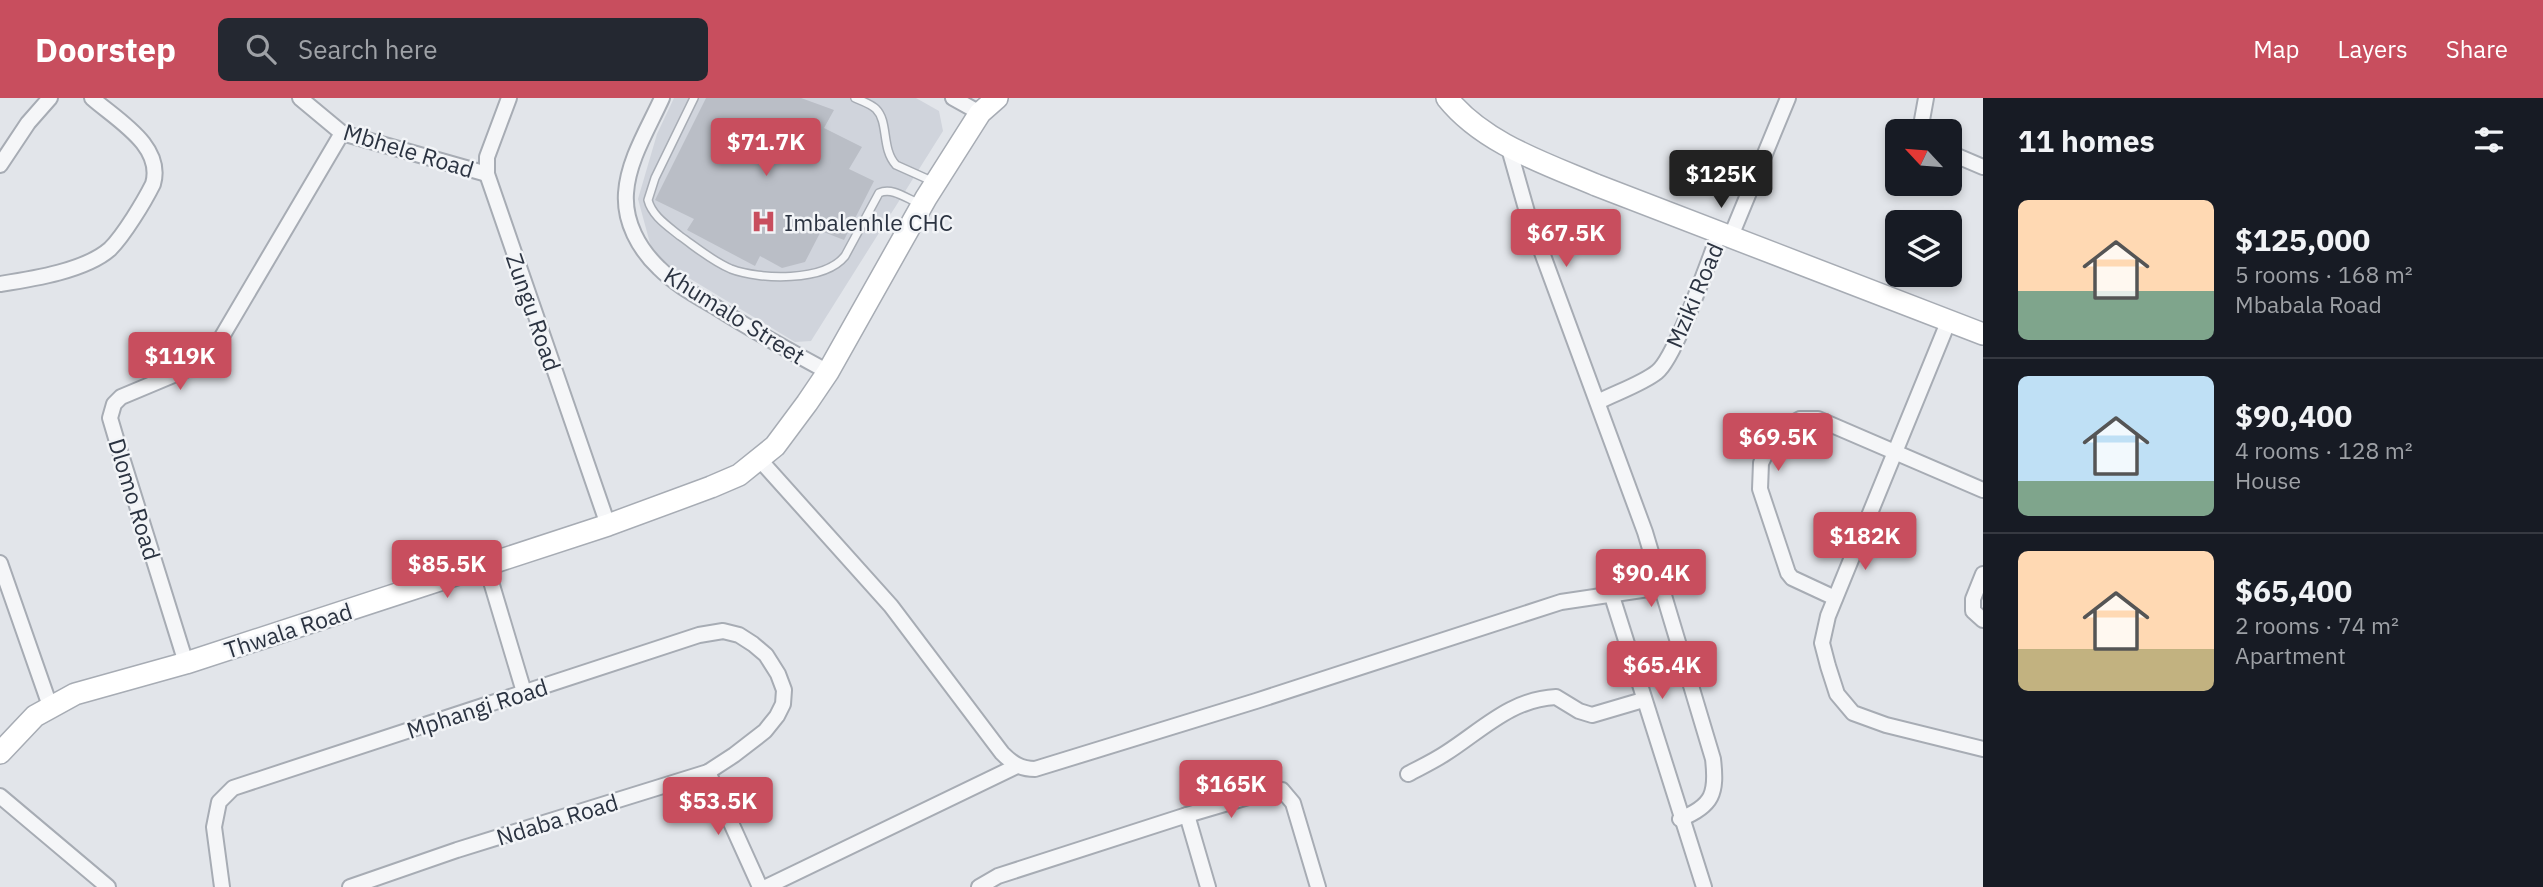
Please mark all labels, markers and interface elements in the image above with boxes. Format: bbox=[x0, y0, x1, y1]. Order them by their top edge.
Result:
search box bbox=[218, 18, 708, 81]
text: Doorstep bbox=[35, 28, 176, 71]
icon: search bbox=[242, 30, 280, 68]
text: Search here bbox=[298, 32, 437, 66]
text: Map bbox=[2253, 33, 2300, 65]
text: Layers bbox=[2338, 33, 2408, 65]
text: Share bbox=[2446, 33, 2508, 65]
street label: Mbhele Road bbox=[340, 116, 478, 184]
pin: $71.7K bbox=[709, 118, 823, 178]
north arrow bbox=[1885, 119, 1962, 196]
map controls bbox=[1885, 119, 1962, 287]
text: 11 homes bbox=[2018, 121, 2155, 160]
icon: filters bbox=[2470, 121, 2508, 159]
text: $71.7K bbox=[727, 126, 805, 156]
pin: $125K bbox=[1672, 150, 1770, 210]
text: $125K bbox=[1685, 158, 1757, 188]
place label: Imbalenhle CHC bbox=[784, 207, 953, 237]
hospital icon: Imbalenhle CHC bbox=[750, 208, 778, 236]
pin: $67.5K bbox=[1509, 209, 1623, 269]
button: layers bbox=[1885, 210, 1962, 287]
text: $67.5K bbox=[1527, 217, 1605, 247]
text: $125,000 bbox=[2235, 220, 2370, 259]
icon: home bbox=[2074, 228, 2158, 312]
street label: Mziki Road bbox=[1658, 238, 1730, 352]
street label: Zungu Road bbox=[500, 249, 568, 375]
text: 5 rooms · 168 m² bbox=[2235, 259, 2413, 289]
street label: Khumalo Street bbox=[659, 260, 811, 370]
text: Mbabala Road bbox=[2235, 289, 2382, 319]
pin: $119K bbox=[131, 332, 229, 392]
text: $119K bbox=[144, 340, 216, 370]
text: $90,400 bbox=[2235, 396, 2352, 435]
icon: home bbox=[2074, 404, 2158, 488]
pin: $69.5K bbox=[1721, 414, 1835, 473]
text: $69.5K bbox=[1739, 421, 1817, 451]
street label: Dlomo Road bbox=[102, 434, 168, 564]
text: 4 rooms · 128 m² bbox=[2235, 435, 2413, 465]
text: House bbox=[2235, 465, 2301, 495]
pin: $182K bbox=[1816, 512, 1914, 572]
text: $182K bbox=[1829, 520, 1901, 550]
pin: $85.5K bbox=[390, 540, 504, 600]
text: $85.5K bbox=[408, 548, 486, 578]
pin: $90.4K bbox=[1594, 550, 1708, 609]
text: $90.4K bbox=[1612, 557, 1690, 587]
text: $65,400 bbox=[2235, 571, 2352, 610]
icon: home bbox=[2074, 579, 2158, 663]
street label: Thwala Road bbox=[220, 595, 356, 665]
text: 2 rooms · 74 m² bbox=[2235, 610, 2399, 640]
text: Apartment bbox=[2235, 640, 2346, 670]
pin: $65.4K bbox=[1605, 642, 1719, 701]
text: $65.4K bbox=[1623, 649, 1701, 679]
street label: Mphangi Road bbox=[403, 671, 551, 745]
pin: $165K bbox=[1182, 760, 1280, 820]
text: $165K bbox=[1195, 768, 1267, 798]
pin: $53.5K bbox=[661, 778, 775, 837]
text: $53.5K bbox=[679, 785, 757, 815]
street label: Ndaba Road bbox=[492, 786, 622, 852]

